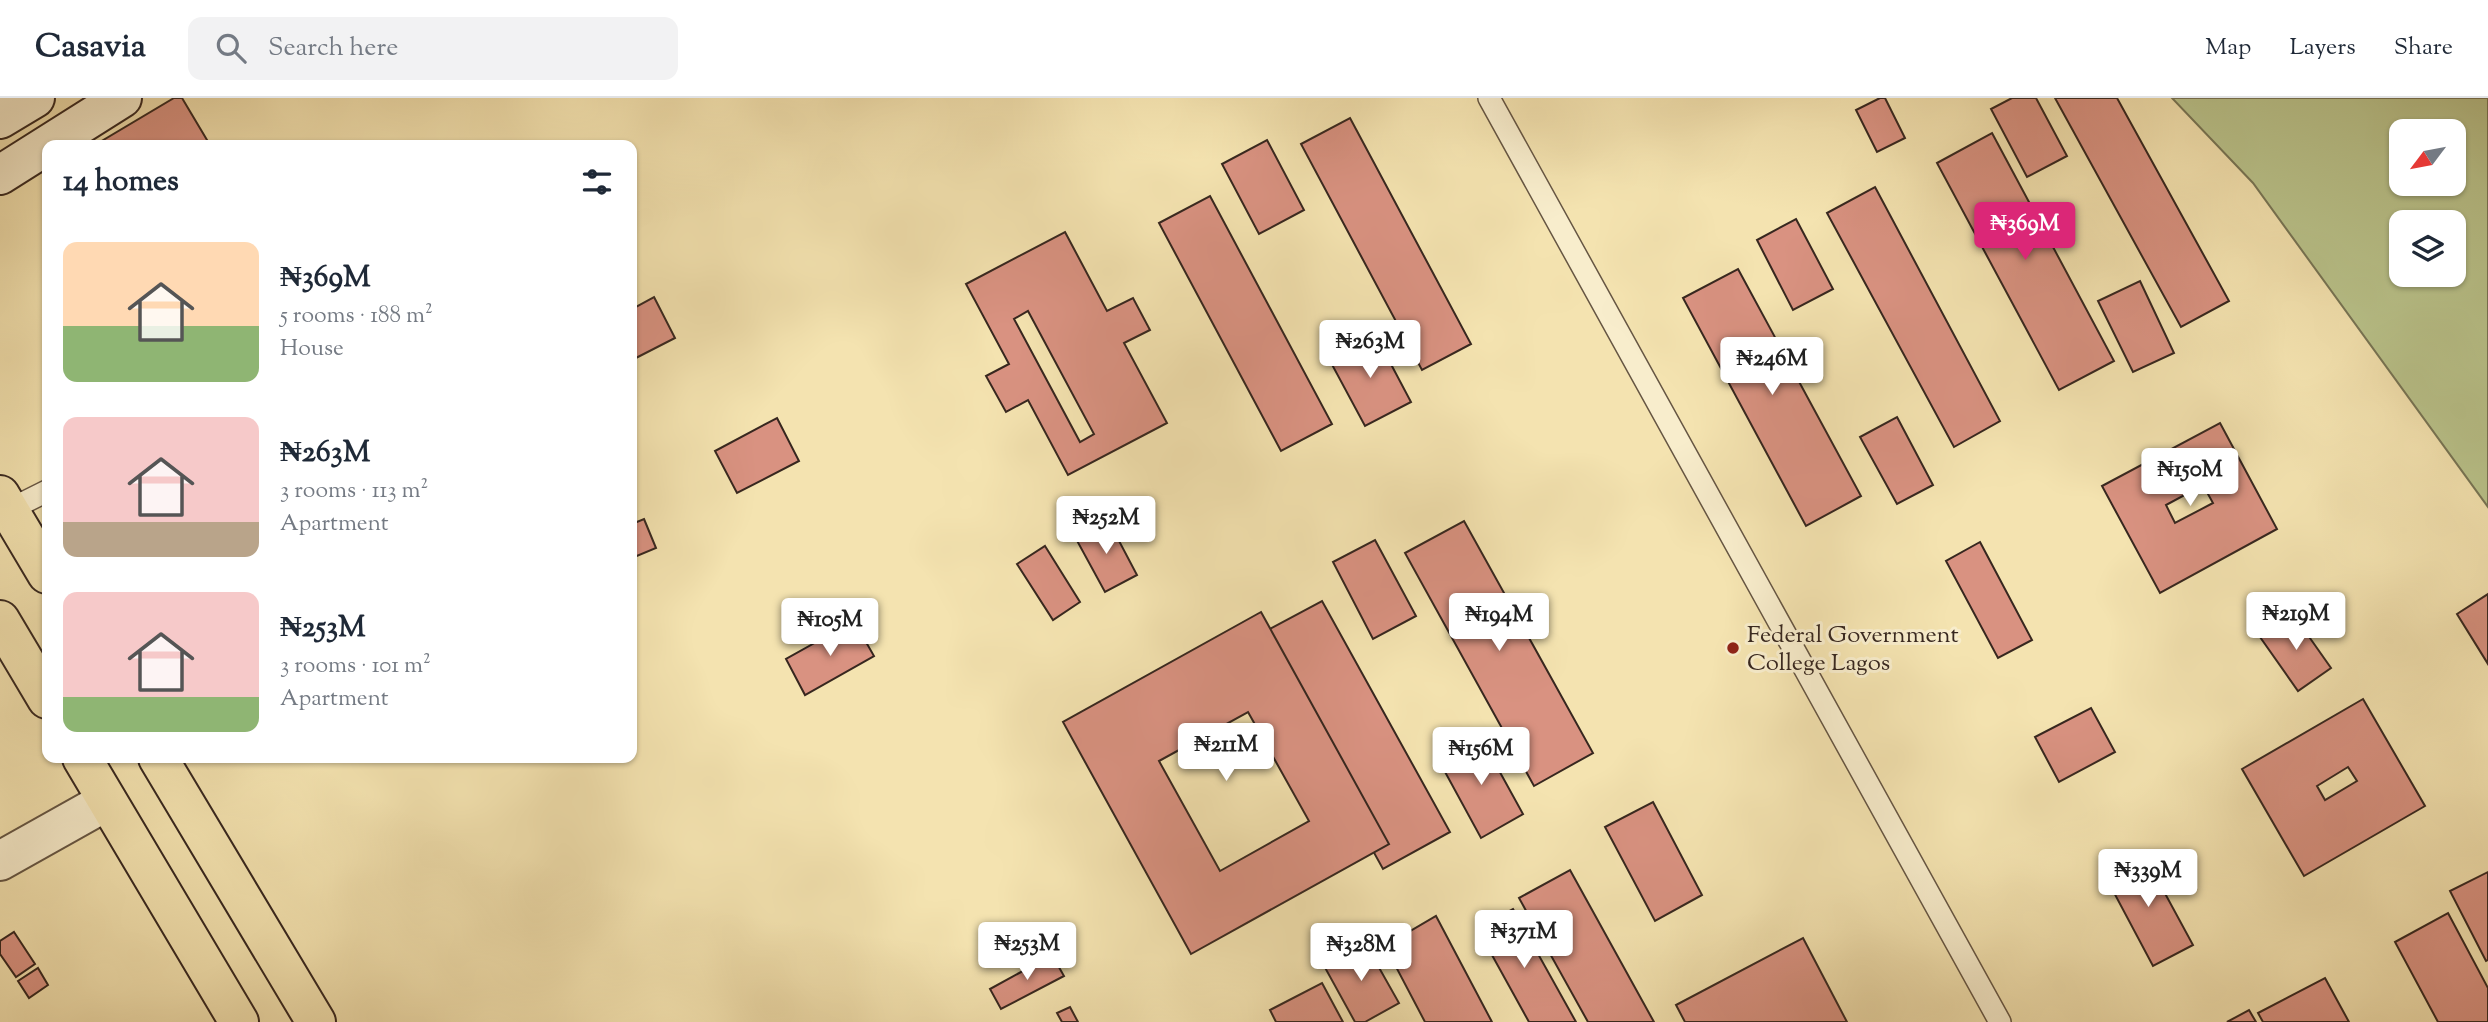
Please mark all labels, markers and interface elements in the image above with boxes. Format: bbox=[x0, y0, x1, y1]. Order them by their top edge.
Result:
search box bbox=[188, 17, 678, 80]
text: Casavia bbox=[35, 24, 146, 72]
icon: search bbox=[212, 29, 250, 67]
text: Search here bbox=[268, 30, 398, 67]
text: Map bbox=[2205, 31, 2251, 65]
text: Layers bbox=[2289, 31, 2356, 65]
text: Share bbox=[2394, 31, 2453, 65]
north arrow bbox=[2389, 119, 2466, 196]
map controls bbox=[2389, 119, 2466, 287]
text: 14 homes bbox=[63, 161, 179, 204]
icon: filters bbox=[578, 163, 616, 201]
pin: ₦369M bbox=[1976, 202, 2074, 262]
text: ₦369M bbox=[1990, 208, 2060, 241]
button: layers bbox=[2389, 210, 2466, 287]
text: ₦369M bbox=[280, 257, 371, 300]
icon: home bbox=[119, 270, 203, 354]
text: 5 rooms · 188 m² bbox=[280, 300, 433, 333]
pin: ₦263M bbox=[1321, 320, 1419, 380]
text: ₦263M bbox=[1335, 326, 1405, 359]
text: House bbox=[280, 333, 344, 366]
pin: ₦246M bbox=[1723, 338, 1821, 397]
text: ₦246M bbox=[1736, 343, 1808, 376]
text: ₦263M bbox=[280, 432, 370, 475]
icon: home bbox=[119, 445, 203, 529]
pin: ₦150M bbox=[2141, 448, 2239, 508]
text: ₦150M bbox=[2157, 454, 2223, 487]
text: 3 rooms · 113 m² bbox=[280, 475, 428, 508]
pin: ₦252M bbox=[1057, 496, 1155, 556]
text: ₦252M bbox=[1072, 502, 1140, 535]
text: Apartment bbox=[280, 508, 389, 541]
pin: ₦219M bbox=[2247, 592, 2345, 652]
pin: ₦194M bbox=[1450, 594, 1548, 653]
pin: ₦105M bbox=[781, 598, 879, 658]
text: ₦219M bbox=[2262, 598, 2330, 631]
text: ₦194M bbox=[1465, 599, 1533, 632]
text: ₦105M bbox=[797, 604, 863, 637]
text: ₦253M bbox=[280, 607, 366, 650]
place label: Federal Government College Lagos bbox=[1747, 619, 1959, 681]
icon: home bbox=[119, 620, 203, 704]
marker: Federal Government College Lagos bbox=[1725, 640, 1741, 656]
text: 3 rooms · 101 m² bbox=[280, 650, 431, 683]
text: Apartment bbox=[280, 683, 389, 716]
pin: ₦211M bbox=[1177, 724, 1275, 783]
pin: ₦156M bbox=[1432, 728, 1530, 787]
text: ₦211M bbox=[1194, 729, 1258, 762]
text: ₦156M bbox=[1449, 733, 1513, 766]
pin: ₦339M bbox=[2099, 850, 2197, 909]
text: ₦339M bbox=[2114, 855, 2182, 888]
pin: ₦371M bbox=[1475, 910, 1573, 970]
text: ₦371M bbox=[1491, 916, 1557, 949]
pin: ₦253M bbox=[978, 922, 1076, 982]
pin: ₦328M bbox=[1312, 924, 1410, 983]
text: ₦253M bbox=[994, 928, 1060, 961]
text: ₦328M bbox=[1326, 929, 1396, 962]

